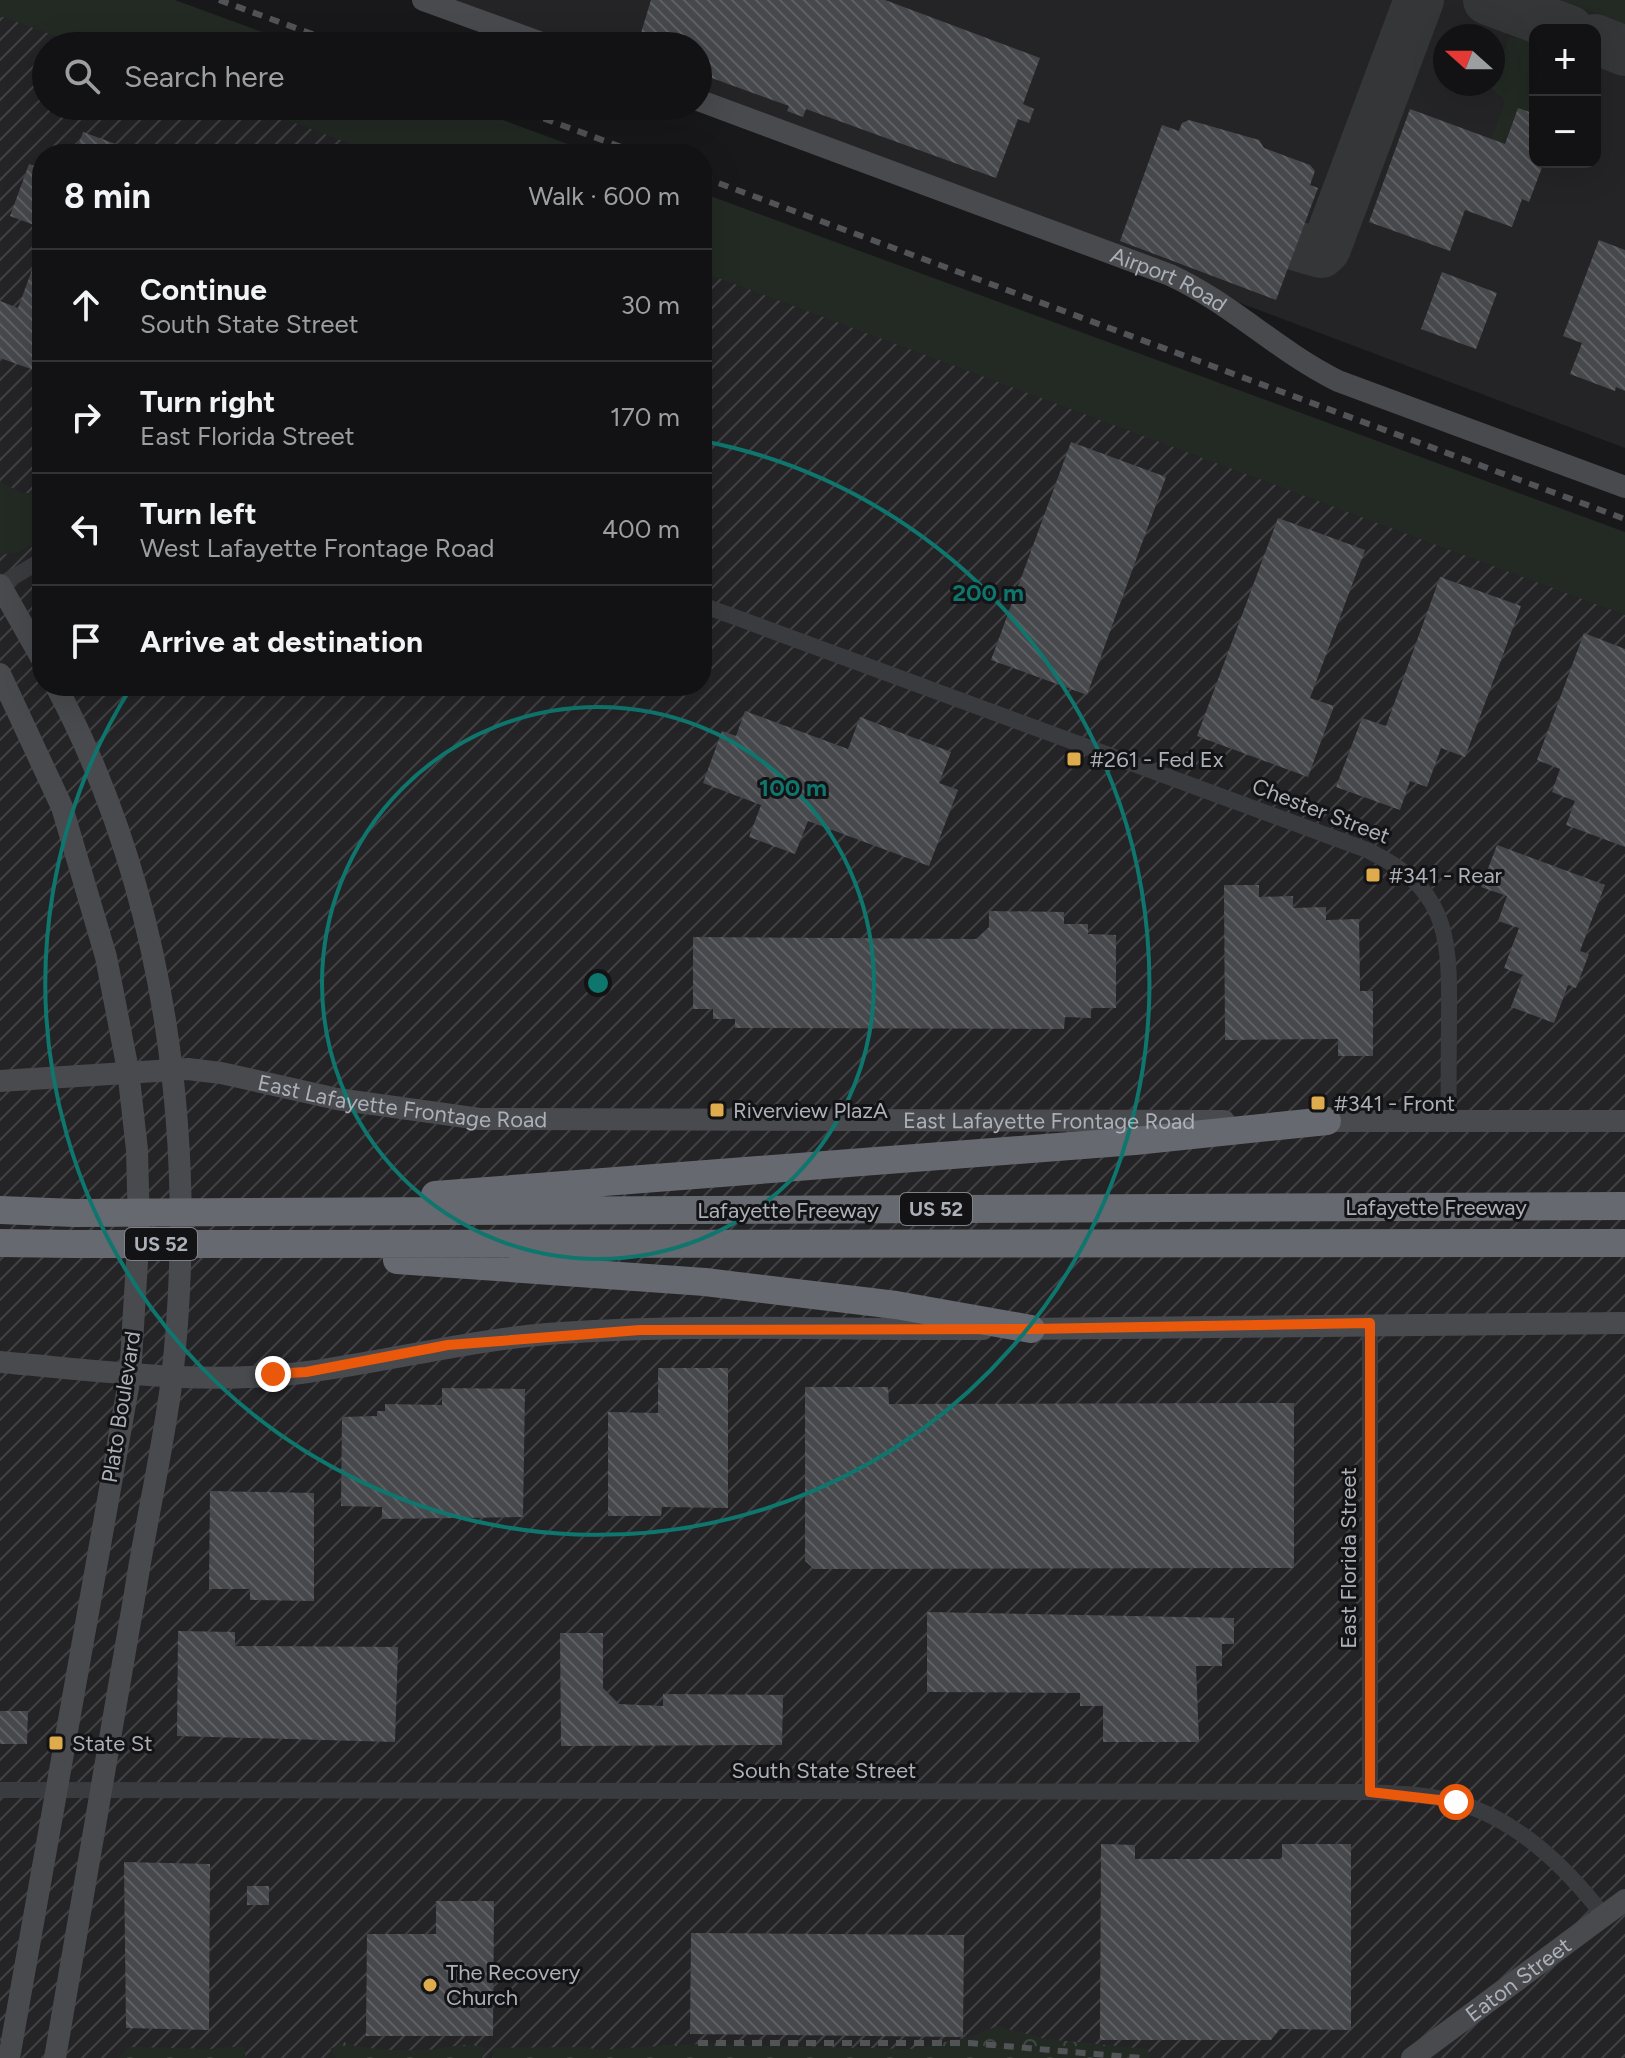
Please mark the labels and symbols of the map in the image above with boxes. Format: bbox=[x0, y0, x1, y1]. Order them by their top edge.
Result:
north arrow bbox=[1433, 24, 1505, 96]
street label: Airport Road bbox=[1107, 241, 1232, 318]
text: 200 m bbox=[952, 578, 1024, 607]
place label: #261 - Fed Ex bbox=[1090, 746, 1224, 773]
marker: #261 - Fed Ex bbox=[1065, 750, 1083, 768]
street label: Chester Street bbox=[1248, 772, 1394, 850]
text: 100 m bbox=[759, 773, 827, 802]
place label: #341 - Rear bbox=[1389, 862, 1503, 889]
marker: #341 - Rear bbox=[1364, 866, 1382, 884]
centre of rings bbox=[584, 969, 612, 997]
street label: East Lafayette Frontage Road bbox=[255, 1068, 547, 1133]
place label: #341 - Front bbox=[1334, 1090, 1455, 1117]
marker: #341 - Front bbox=[1309, 1094, 1327, 1112]
place label: Riverview PlazA bbox=[733, 1097, 888, 1124]
marker: Riverview PlazA bbox=[708, 1101, 726, 1119]
street label: East Lafayette Frontage Road bbox=[903, 1107, 1195, 1134]
road number: US 52 bbox=[900, 1193, 972, 1225]
street label: Lafayette Freeway bbox=[1345, 1194, 1527, 1221]
street label: Lafayette Freeway bbox=[697, 1197, 879, 1224]
road number: US 52 bbox=[125, 1228, 197, 1260]
street label: Plato Boulevard bbox=[96, 1329, 146, 1485]
route end bbox=[255, 1356, 291, 1392]
street label: East Florida Street bbox=[1335, 1467, 1362, 1649]
place label: State St bbox=[72, 1730, 153, 1757]
marker: State St bbox=[47, 1734, 65, 1752]
street label: South State Street bbox=[732, 1757, 916, 1784]
route start bbox=[1438, 1784, 1474, 1820]
street label: Eaton Street bbox=[1460, 1931, 1576, 2027]
place label: The Recovery Church bbox=[446, 1959, 581, 2011]
marker: The Recovery Church bbox=[421, 1976, 439, 1994]

